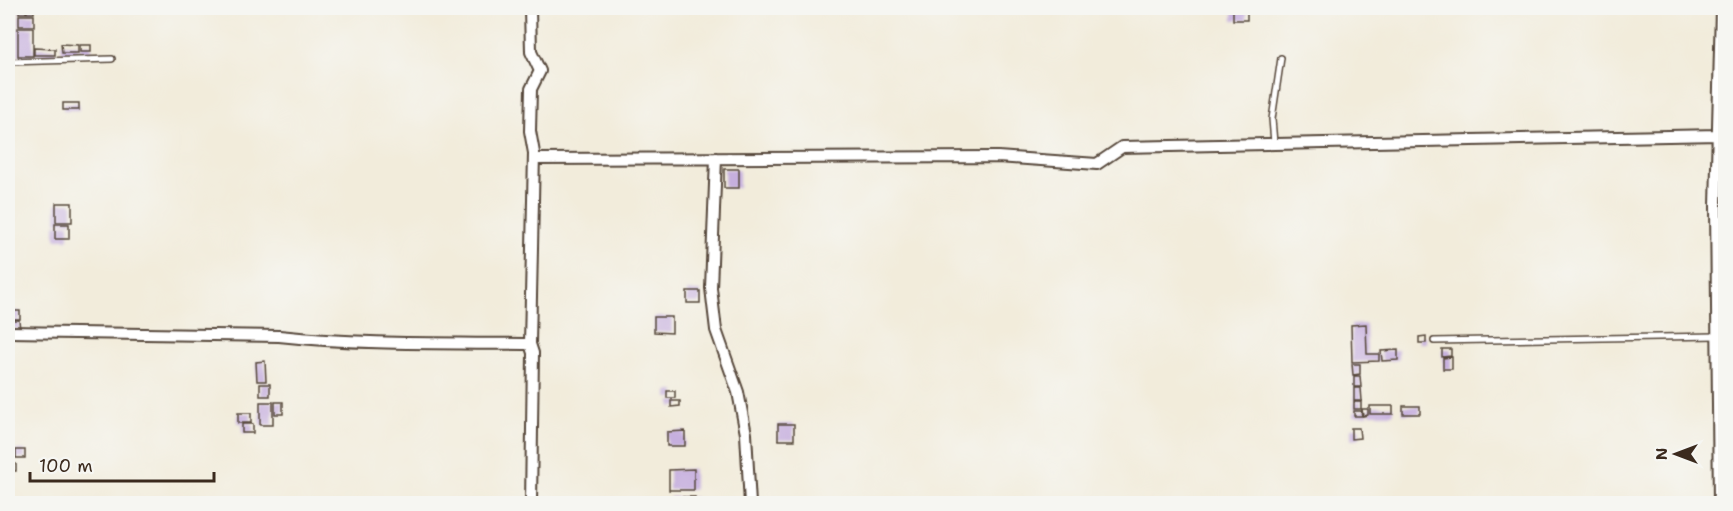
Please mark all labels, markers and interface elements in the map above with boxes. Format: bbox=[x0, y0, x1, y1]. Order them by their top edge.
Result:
north arrow bbox=[1646, 424, 1706, 484]
scale bar bbox=[30, 445, 214, 483]
text: N bbox=[1651, 448, 1672, 460]
text: 100 m bbox=[39, 454, 93, 478]

